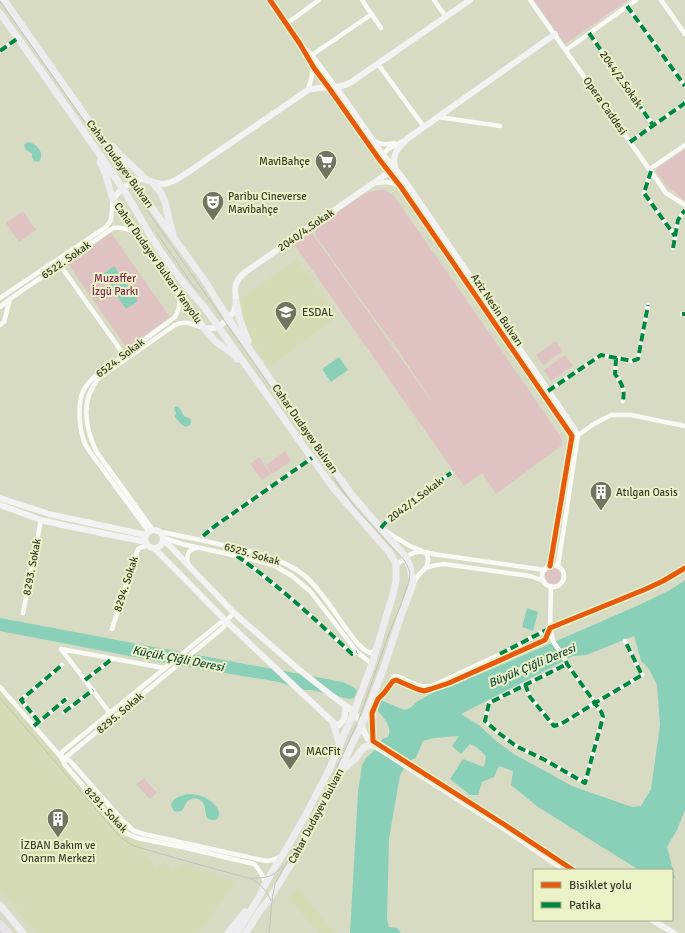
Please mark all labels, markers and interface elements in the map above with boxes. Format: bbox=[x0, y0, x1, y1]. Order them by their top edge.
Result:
street label: 2044/2.Sokak bbox=[597, 48, 645, 110]
street label: Opera Caddesi bbox=[580, 75, 630, 137]
street label: Cahar Dudayev Bulvarı bbox=[84, 117, 156, 211]
supermarket icon: MaviBahçe bbox=[313, 148, 339, 181]
place label: MaviBahçe bbox=[259, 155, 310, 168]
theatre icon: Paribu Cineverse Mavibahçe bbox=[200, 189, 226, 222]
place label: Paribu Cineverse Mavibahçe bbox=[228, 190, 307, 216]
street label: Cahar Dudayev Bulvarı Yanyolu bbox=[111, 200, 205, 326]
street label: 2040/4.Sokak bbox=[275, 206, 337, 254]
street label: 6522. Sokak bbox=[39, 238, 94, 282]
street label: Aziz Nesin Bulvarı bbox=[468, 271, 526, 349]
park label: Muzaffer İzgü Parkı bbox=[92, 272, 138, 298]
school or university icon: ESDAL bbox=[273, 299, 299, 332]
place label: ESDAL bbox=[302, 306, 334, 319]
street label: 6524. Sokak bbox=[93, 335, 147, 380]
street label: Cahar Dudayev Bulvarı bbox=[269, 382, 341, 476]
street label: 2042/1.Sokak bbox=[385, 475, 446, 525]
building icon: Atılgan Oasis bbox=[588, 479, 614, 512]
place label: Atılgan Oasis bbox=[616, 486, 678, 499]
street label: 8293. Sokak bbox=[20, 537, 44, 596]
street label: 6525. Sokak bbox=[223, 540, 282, 568]
street label: 8294. Sokak bbox=[111, 554, 141, 613]
water label: Büyük Çiğli Deresi bbox=[486, 640, 579, 691]
water label: Küçük Çiğli Deresi bbox=[131, 643, 227, 676]
street label: 8295. Sokak bbox=[94, 689, 147, 736]
sports icon: MACFit bbox=[277, 738, 303, 771]
place label: MACFit bbox=[306, 745, 341, 758]
street label: Cahar Dudayev Bulvarı bbox=[285, 766, 347, 866]
street label: 8291. Sokak bbox=[82, 785, 131, 836]
building icon: İZBAN Bakım ve Onarım Merkezi bbox=[45, 806, 71, 839]
place label: İZBAN Bakım ve Onarım Merkezi bbox=[21, 838, 95, 865]
legend bbox=[533, 869, 673, 921]
text: Bisiklet yolu bbox=[569, 878, 632, 893]
text: Patika bbox=[569, 898, 601, 913]

